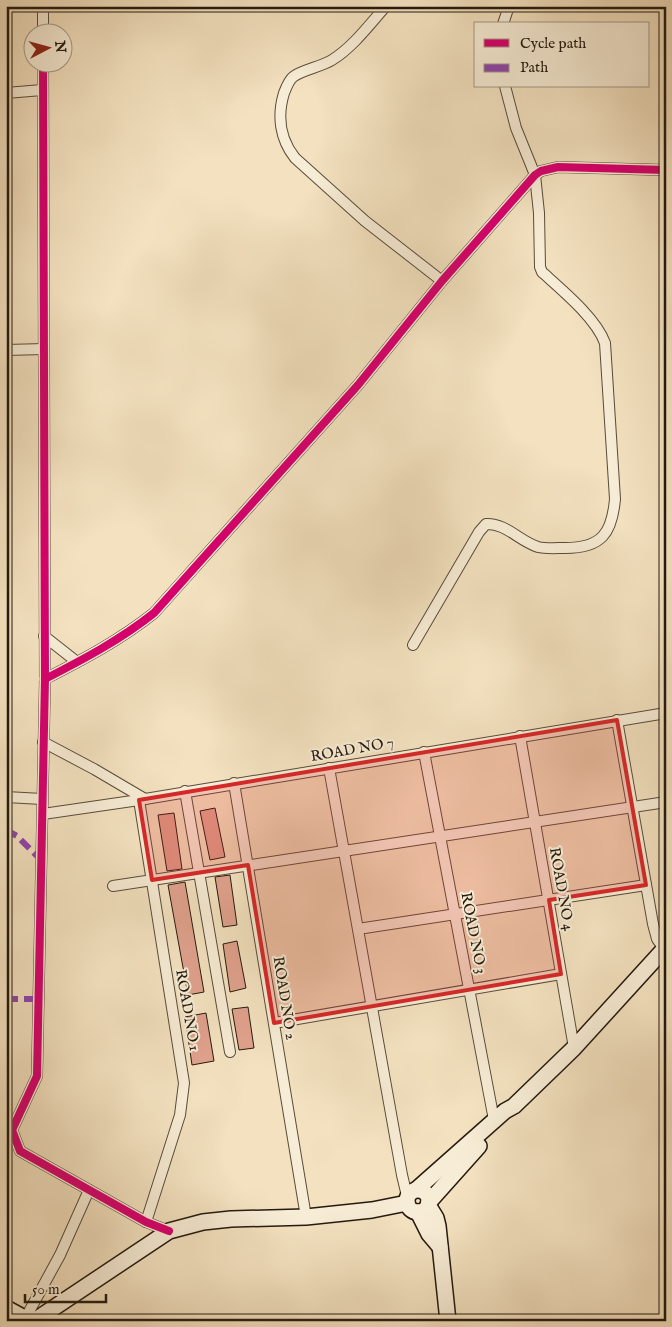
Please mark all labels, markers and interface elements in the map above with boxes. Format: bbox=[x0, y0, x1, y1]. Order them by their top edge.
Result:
north arrow bbox=[22, 22, 72, 72]
legend bbox=[474, 22, 650, 88]
text: Cycle path bbox=[520, 34, 586, 53]
text: N bbox=[50, 39, 70, 54]
text: Path bbox=[520, 58, 548, 77]
street label: ROAD NO 7 bbox=[309, 733, 395, 766]
street label: ROAD NO 4 bbox=[545, 846, 578, 933]
street label: ROAD NO 3 bbox=[456, 891, 491, 976]
street label: ROAD NO 2 bbox=[269, 955, 300, 1041]
street label: ROAD NO 1 bbox=[171, 968, 204, 1052]
scale bar bbox=[25, 1272, 106, 1304]
text: 50 m bbox=[32, 1280, 60, 1299]

